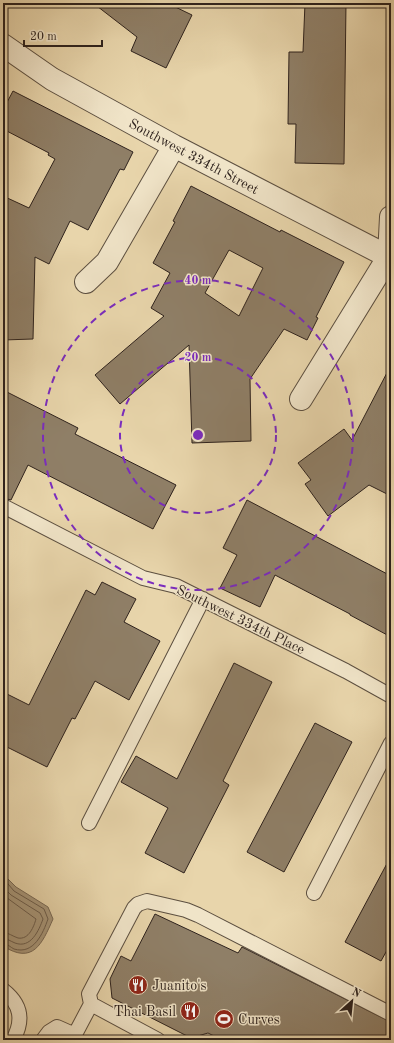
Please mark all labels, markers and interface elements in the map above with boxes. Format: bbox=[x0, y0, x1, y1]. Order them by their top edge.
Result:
scale bar bbox=[24, 22, 102, 48]
text: 20 m bbox=[30, 31, 57, 43]
street label: Southwest 334th Street bbox=[126, 117, 261, 197]
text: 40 m bbox=[185, 275, 212, 287]
text: 20 m bbox=[185, 352, 212, 364]
centre of rings bbox=[191, 428, 205, 442]
street label: Southwest 334th Place bbox=[174, 583, 307, 657]
restaurant icon: Juanito's bbox=[127, 974, 149, 996]
place label: Juanito's bbox=[152, 979, 207, 993]
north arrow bbox=[332, 981, 372, 1021]
text: N bbox=[350, 987, 363, 1001]
restaurant icon: Thai Basil bbox=[179, 1000, 201, 1022]
place label: Thai Basil bbox=[114, 1005, 176, 1019]
sports icon: Curves bbox=[213, 1008, 235, 1030]
place label: Curves bbox=[238, 1013, 280, 1027]

